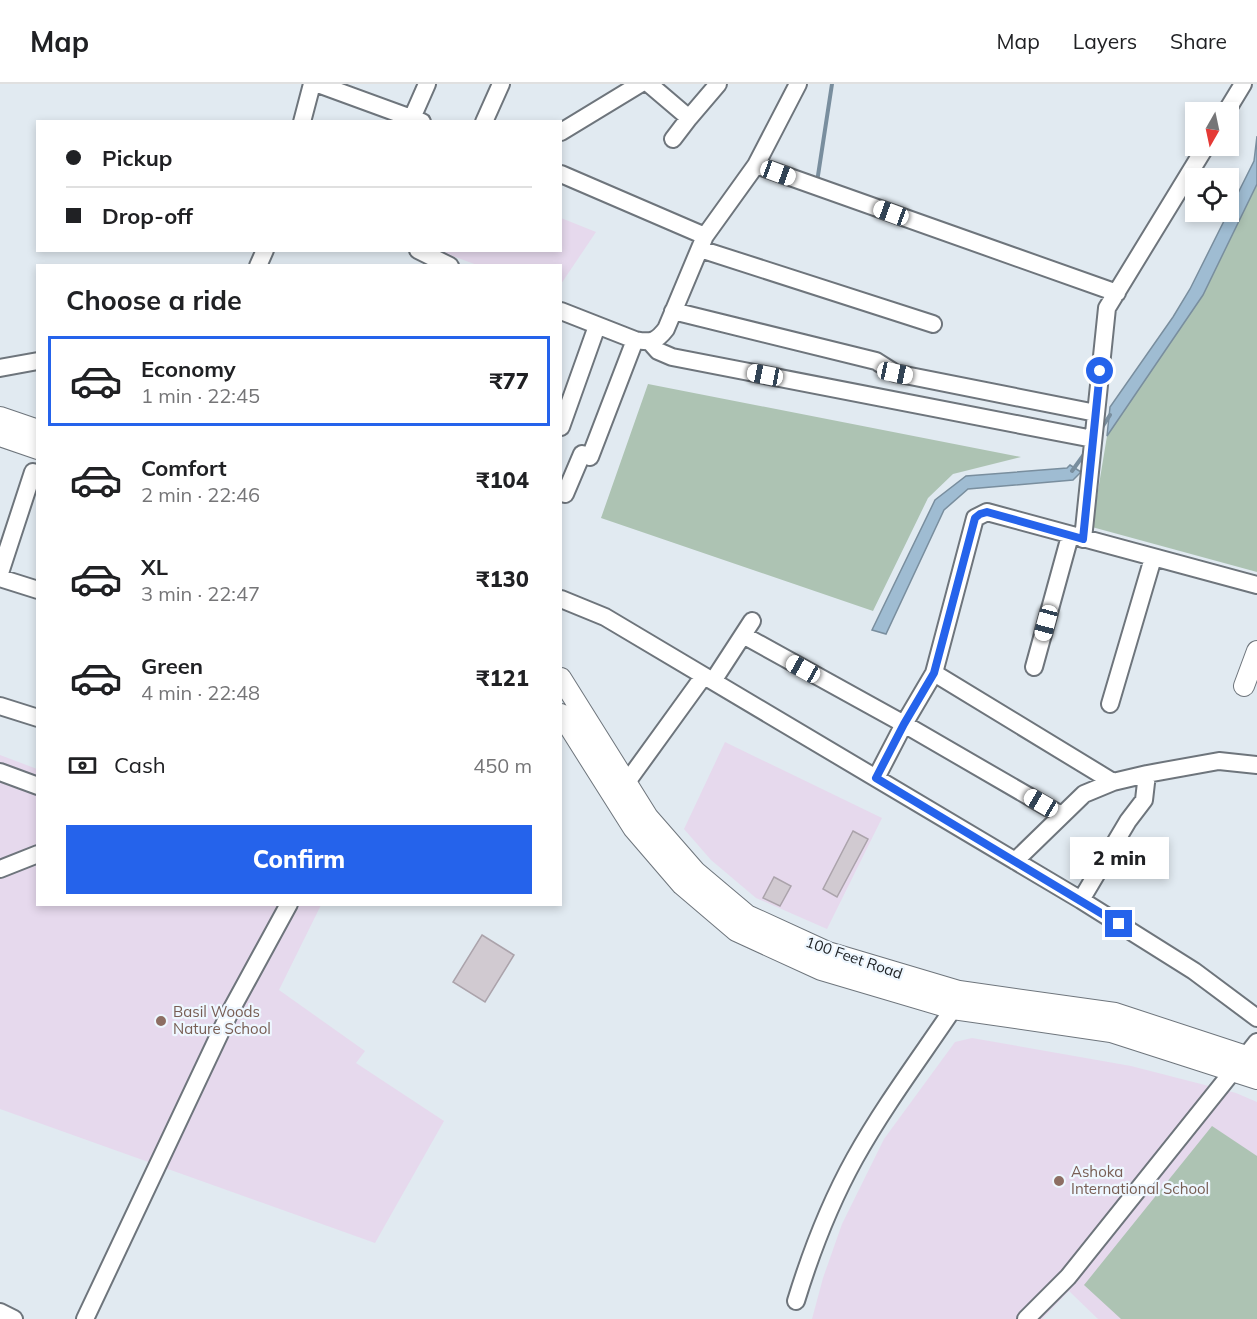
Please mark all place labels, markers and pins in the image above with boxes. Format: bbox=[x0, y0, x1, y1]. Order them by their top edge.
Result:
place label: Basil Woods Nature School bbox=[173, 1002, 271, 1038]
marker: Basil Woods Nature School bbox=[154, 1014, 168, 1028]
place label: Ashoka International School bbox=[1071, 1162, 1209, 1198]
marker: Ashoka International School bbox=[1052, 1174, 1066, 1188]

